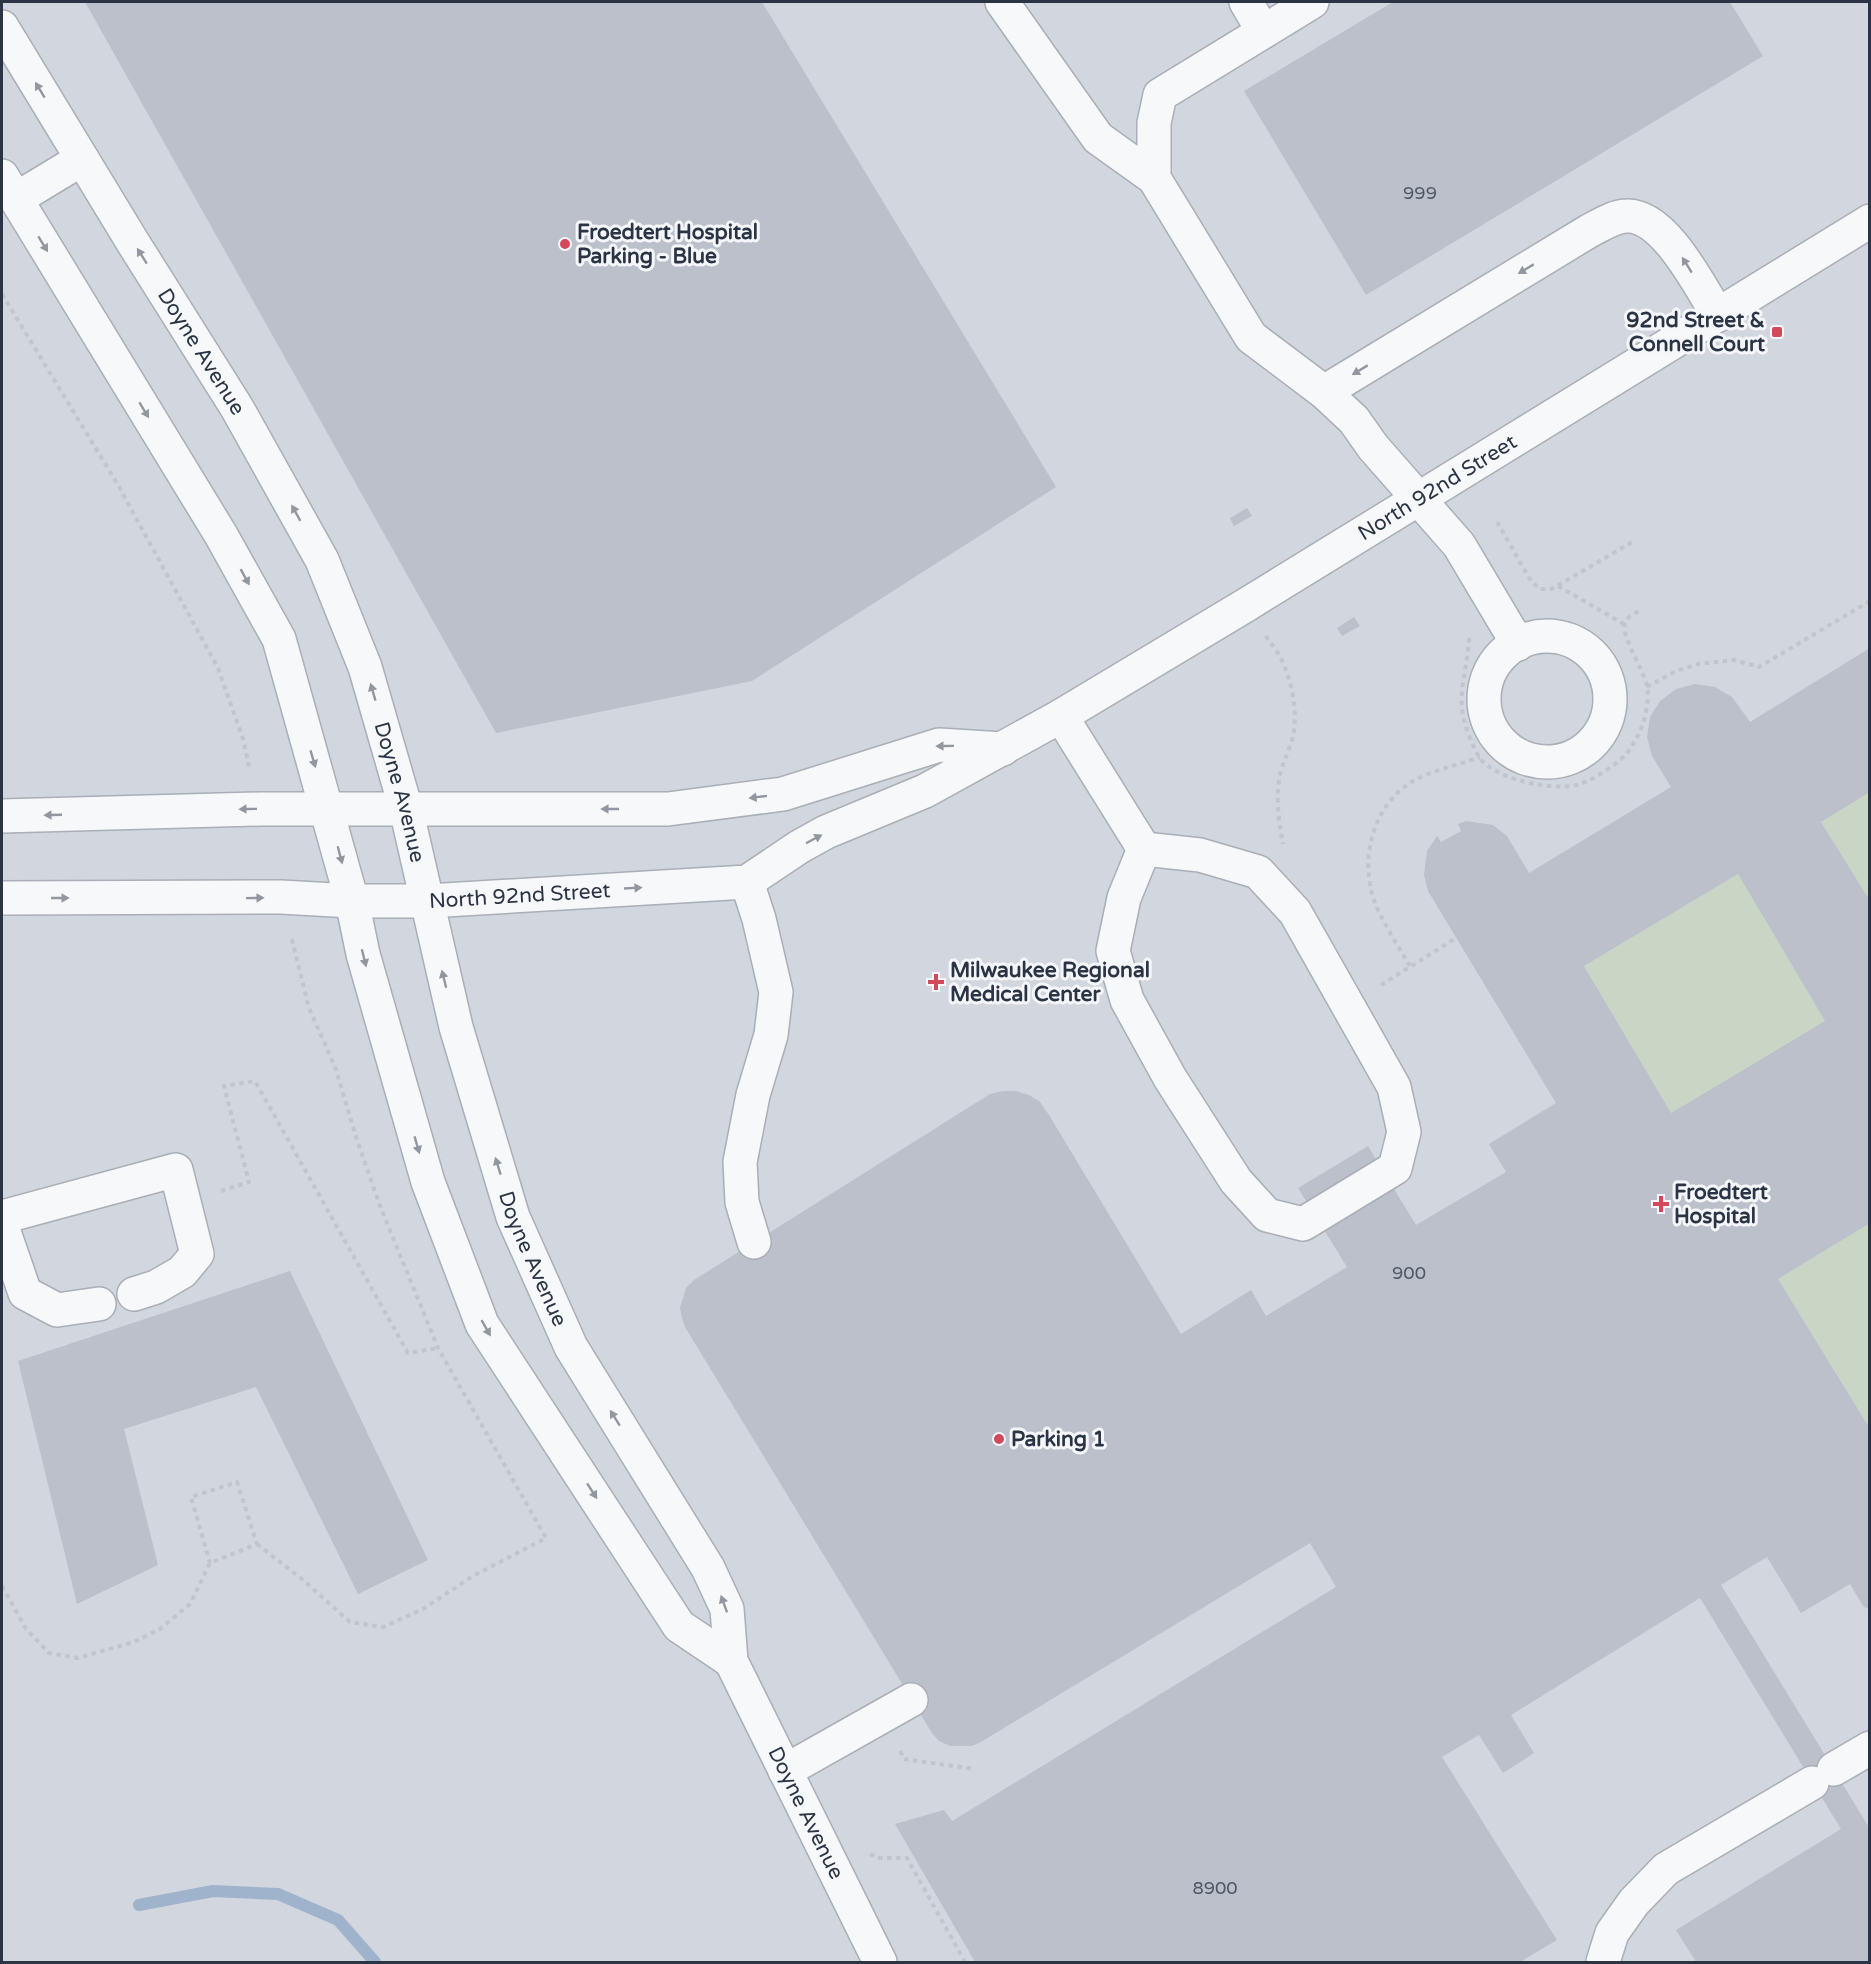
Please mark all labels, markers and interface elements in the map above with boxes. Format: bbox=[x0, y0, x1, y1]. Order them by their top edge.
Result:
one-way arrow bbox=[35, 81, 45, 98]
house number: 999 bbox=[1403, 182, 1437, 204]
place label: Froedtert Hospital Parking - Blue bbox=[577, 220, 758, 269]
one-way arrow bbox=[37, 236, 48, 252]
marker: Froedtert Hospital Parking - Blue bbox=[558, 237, 572, 251]
one-way arrow bbox=[136, 248, 147, 264]
one-way arrow bbox=[1681, 257, 1692, 273]
one-way arrow bbox=[1518, 264, 1534, 275]
street label: Doyne Avenue bbox=[152, 284, 251, 420]
place label: 92nd Street & Connell Court bbox=[1626, 308, 1765, 357]
marker: 92nd Street & Connell Court bbox=[1770, 325, 1784, 339]
one-way arrow bbox=[1352, 365, 1368, 376]
one-way arrow bbox=[139, 402, 150, 418]
street label: North 92nd Street bbox=[1353, 429, 1521, 546]
one-way arrow bbox=[291, 505, 301, 522]
one-way arrow bbox=[239, 569, 249, 586]
one-way arrow bbox=[368, 683, 377, 701]
street label: Doyne Avenue bbox=[369, 719, 430, 865]
one-way arrow bbox=[935, 741, 954, 751]
one-way arrow bbox=[309, 750, 318, 768]
one-way arrow bbox=[748, 793, 767, 802]
one-way arrow bbox=[238, 804, 257, 814]
one-way arrow bbox=[600, 804, 619, 814]
one-way arrow bbox=[43, 810, 62, 820]
one-way arrow bbox=[806, 834, 823, 844]
one-way arrow bbox=[336, 846, 345, 864]
street label: North 92nd Street bbox=[428, 878, 611, 913]
one-way arrow bbox=[624, 884, 643, 893]
one-way arrow bbox=[50, 893, 69, 903]
one-way arrow bbox=[245, 893, 264, 903]
one-way arrow bbox=[360, 949, 370, 967]
place label: Milwaukee Regional Medical Center bbox=[950, 958, 1150, 1007]
one-way arrow bbox=[439, 969, 448, 988]
marker: Milwaukee Regional Medical Center bbox=[927, 973, 945, 991]
one-way arrow bbox=[413, 1136, 423, 1154]
one-way arrow bbox=[493, 1157, 502, 1175]
place label: Froedtert Hospital bbox=[1674, 1180, 1768, 1229]
street label: Doyne Avenue bbox=[493, 1188, 573, 1330]
marker: Froedtert Hospital bbox=[1652, 1195, 1670, 1213]
house number: 900 bbox=[1392, 1262, 1426, 1284]
one-way arrow bbox=[481, 1320, 491, 1337]
one-way arrow bbox=[609, 1410, 620, 1426]
place label: Parking 1 bbox=[1011, 1427, 1106, 1452]
marker: Parking 1 bbox=[992, 1432, 1006, 1446]
one-way arrow bbox=[586, 1483, 597, 1499]
one-way arrow bbox=[719, 1595, 728, 1613]
street label: Doyne Avenue bbox=[763, 1742, 849, 1883]
house number: 8900 bbox=[1192, 1877, 1238, 1899]

